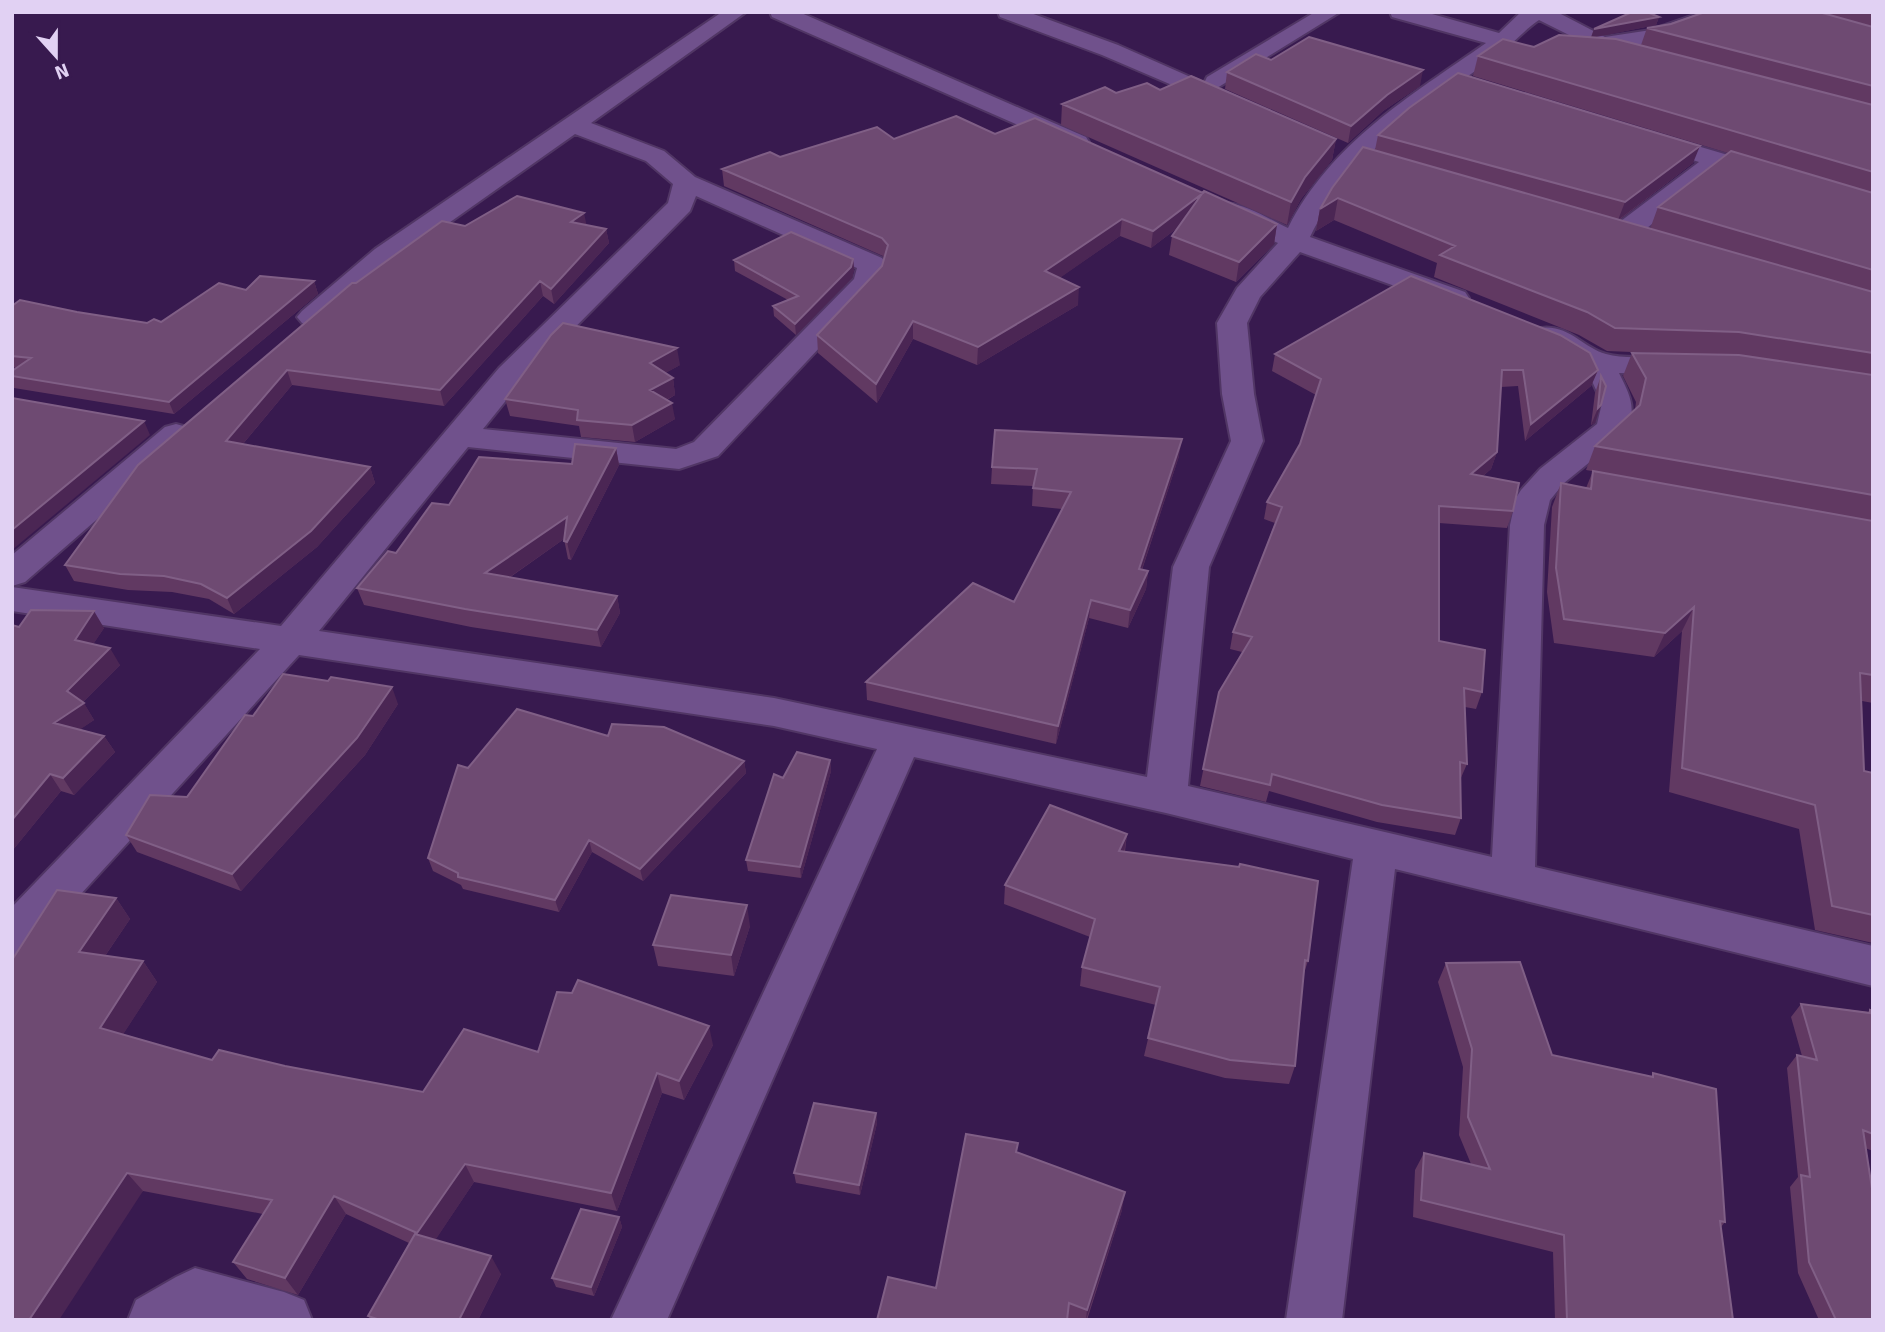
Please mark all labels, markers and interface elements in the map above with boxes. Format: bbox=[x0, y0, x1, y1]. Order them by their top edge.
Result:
north arrow bbox=[21, 21, 91, 91]
text: N bbox=[51, 57, 72, 85]

